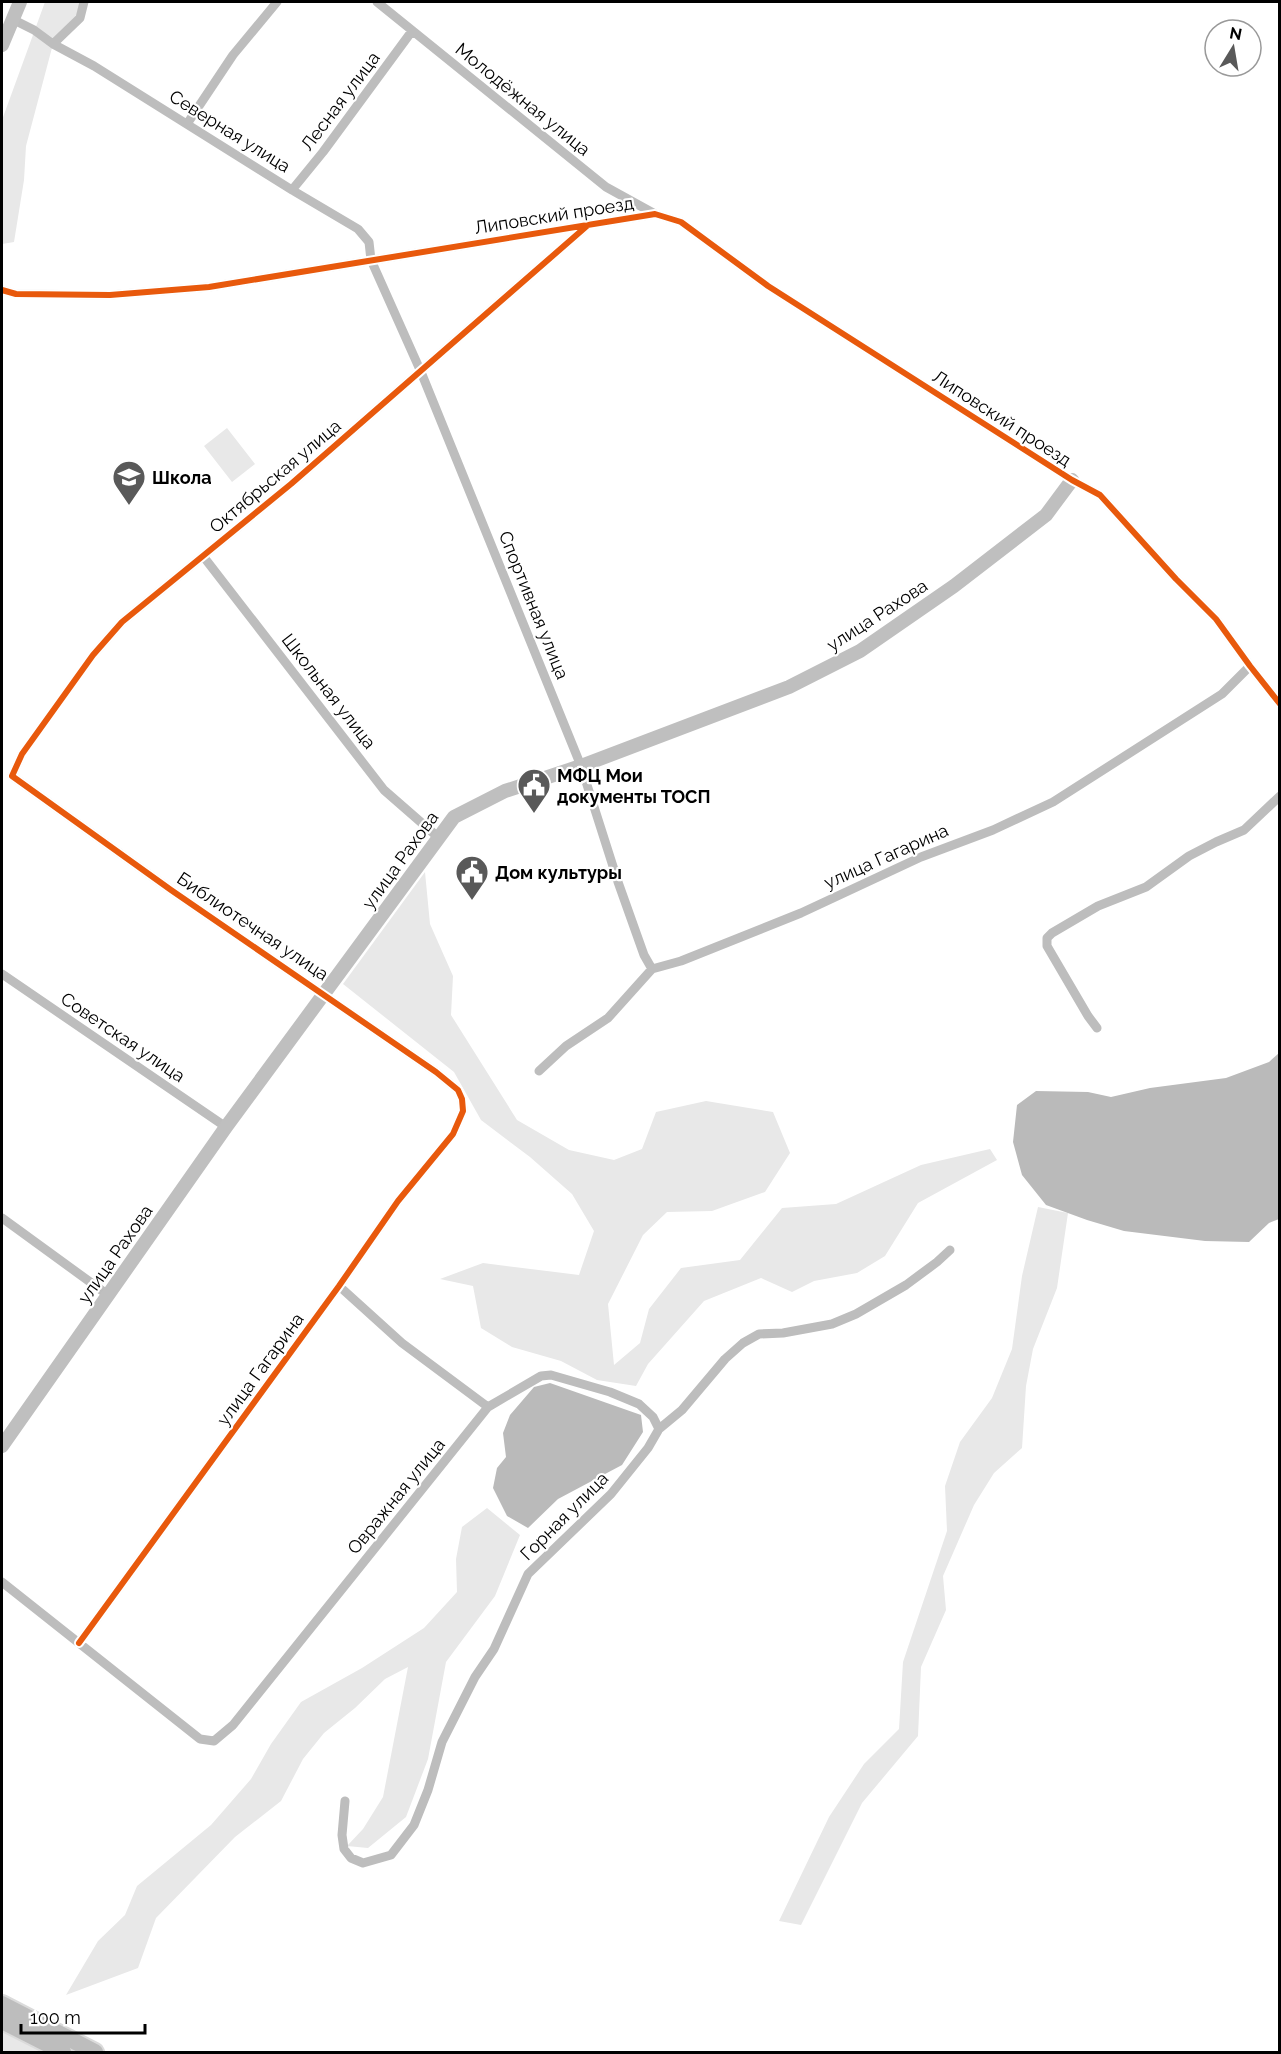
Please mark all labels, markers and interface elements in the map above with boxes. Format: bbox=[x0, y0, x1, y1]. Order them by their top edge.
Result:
north arrow bbox=[1203, 18, 1263, 78]
text: N bbox=[1228, 23, 1244, 44]
street label: Молодёжная улица bbox=[451, 38, 595, 160]
street label: Лесная улица bbox=[296, 47, 384, 155]
street label: Северная улица bbox=[166, 85, 294, 177]
street label: Липовский проезд bbox=[473, 192, 635, 238]
street label: Липовский проезд bbox=[929, 365, 1075, 471]
street label: Октябрьская улица bbox=[205, 415, 345, 537]
school or university icon: Школа bbox=[111, 459, 147, 506]
place label: Школа bbox=[152, 467, 212, 488]
street label: Спортивная улица bbox=[495, 528, 573, 682]
street label: улица Рахова bbox=[823, 575, 931, 655]
street label: Школьная улица bbox=[278, 629, 380, 753]
place label: МФЦ Мои документы ТОСП bbox=[557, 765, 711, 807]
public building icon: МФЦ Мои документы ТОСП bbox=[516, 767, 552, 814]
street label: улица Рахова bbox=[358, 807, 442, 913]
street label: улица Гагарина bbox=[821, 819, 951, 893]
public building icon: Дом культуры bbox=[454, 854, 490, 901]
place label: Дом культуры bbox=[495, 862, 622, 883]
street label: Библиотечная улица bbox=[173, 867, 333, 985]
street label: Советская улица bbox=[57, 988, 189, 1086]
street label: улица Рахова bbox=[73, 1201, 157, 1307]
street label: улица Гагарина bbox=[212, 1309, 308, 1429]
street label: Овражная улица bbox=[343, 1434, 449, 1558]
street label: Горная улица bbox=[516, 1468, 612, 1564]
scale bar bbox=[21, 1997, 146, 2035]
text: 100 m bbox=[30, 2007, 81, 2028]

